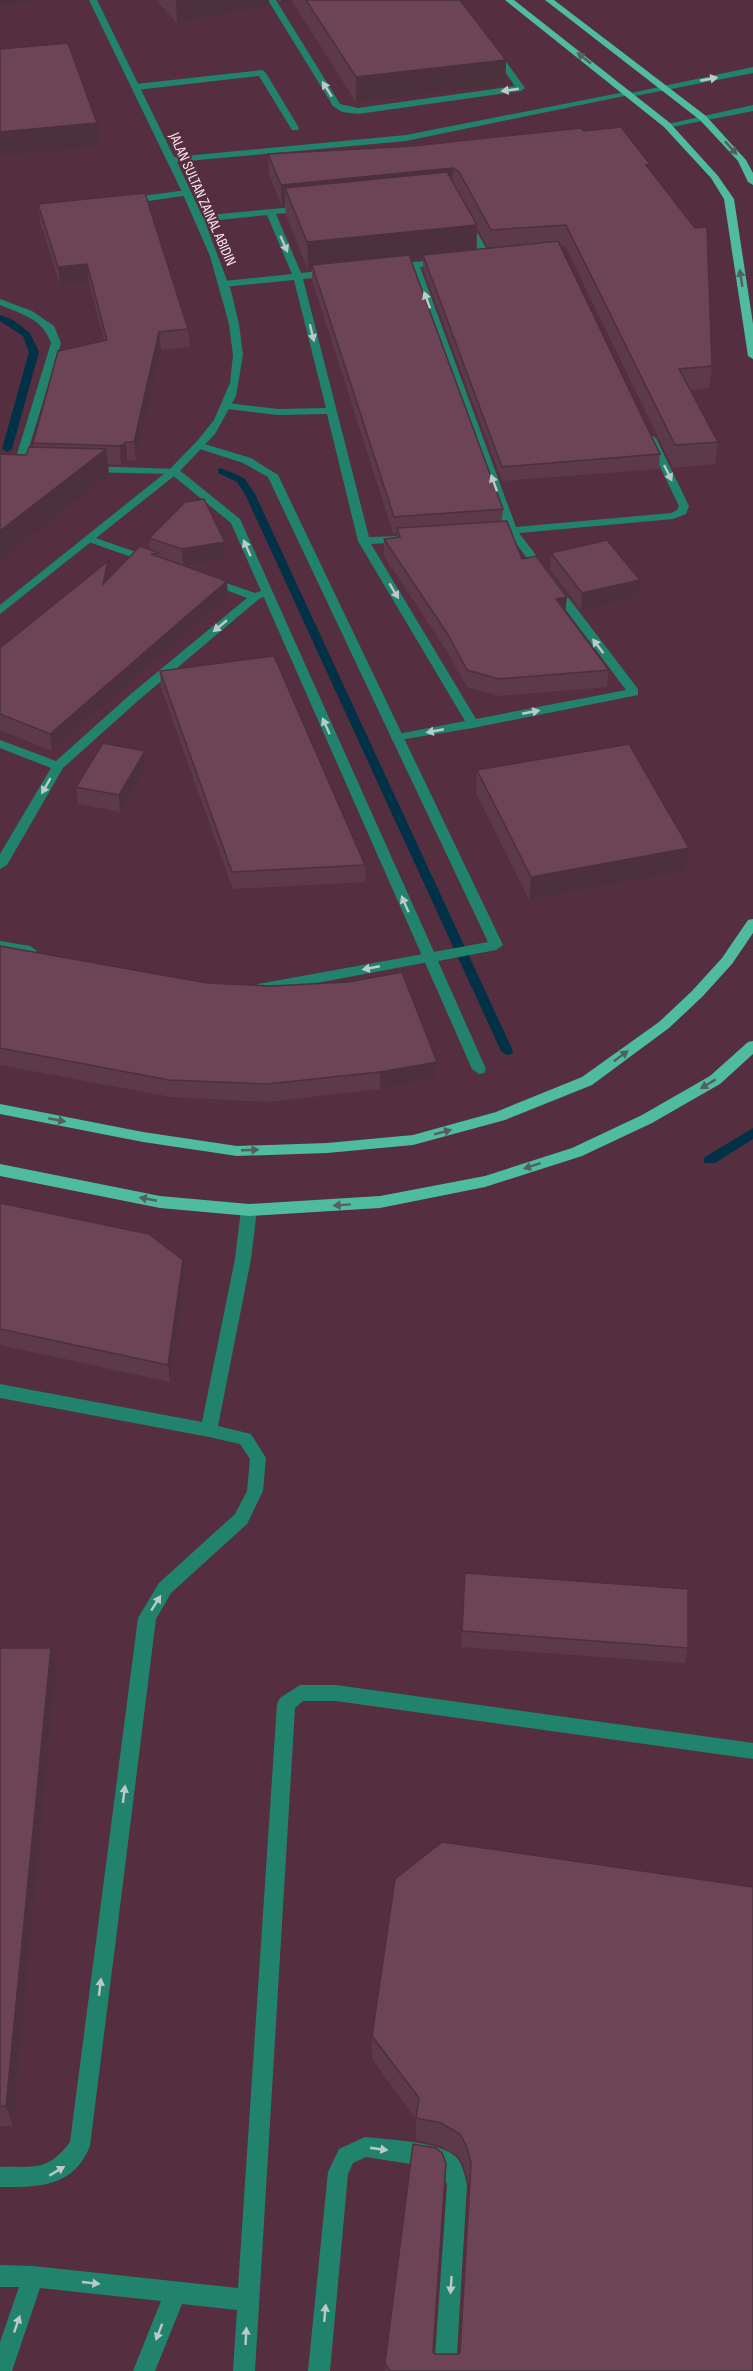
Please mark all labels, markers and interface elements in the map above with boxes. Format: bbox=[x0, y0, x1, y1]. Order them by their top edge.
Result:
one-way arrow bbox=[576, 52, 592, 65]
one-way arrow bbox=[699, 74, 718, 83]
one-way arrow bbox=[321, 81, 332, 97]
one-way arrow bbox=[500, 85, 519, 94]
street label: JALAN SULTAN ZAINAL ABIDIN bbox=[164, 129, 240, 269]
one-way arrow bbox=[724, 140, 738, 155]
one-way arrow bbox=[279, 236, 289, 254]
one-way arrow bbox=[736, 268, 745, 287]
one-way arrow bbox=[422, 290, 432, 308]
one-way arrow bbox=[308, 324, 318, 343]
one-way arrow bbox=[662, 464, 672, 482]
one-way arrow bbox=[489, 474, 498, 492]
one-way arrow bbox=[243, 539, 252, 556]
one-way arrow bbox=[389, 583, 399, 600]
one-way arrow bbox=[213, 619, 228, 632]
one-way arrow bbox=[593, 638, 605, 653]
one-way arrow bbox=[521, 707, 540, 716]
one-way arrow bbox=[321, 716, 331, 734]
one-way arrow bbox=[426, 727, 445, 736]
one-way arrow bbox=[41, 778, 52, 794]
one-way arrow bbox=[400, 895, 410, 913]
one-way arrow bbox=[362, 964, 381, 973]
one-way arrow bbox=[613, 1050, 629, 1062]
one-way arrow bbox=[699, 1079, 716, 1089]
one-way arrow bbox=[48, 1116, 67, 1125]
one-way arrow bbox=[434, 1126, 452, 1136]
one-way arrow bbox=[240, 1146, 259, 1155]
one-way arrow bbox=[523, 1162, 541, 1171]
one-way arrow bbox=[138, 1194, 157, 1203]
one-way arrow bbox=[332, 1200, 351, 1209]
one-way arrow bbox=[150, 1595, 161, 1611]
one-way arrow bbox=[120, 1784, 129, 1803]
one-way arrow bbox=[95, 1978, 105, 1997]
one-way arrow bbox=[370, 2144, 389, 2154]
one-way arrow bbox=[49, 2165, 65, 2176]
one-way arrow bbox=[446, 2276, 455, 2295]
one-way arrow bbox=[82, 2279, 101, 2288]
one-way arrow bbox=[320, 2303, 330, 2322]
one-way arrow bbox=[12, 2315, 22, 2333]
one-way arrow bbox=[154, 2323, 163, 2341]
one-way arrow bbox=[241, 2326, 251, 2345]

